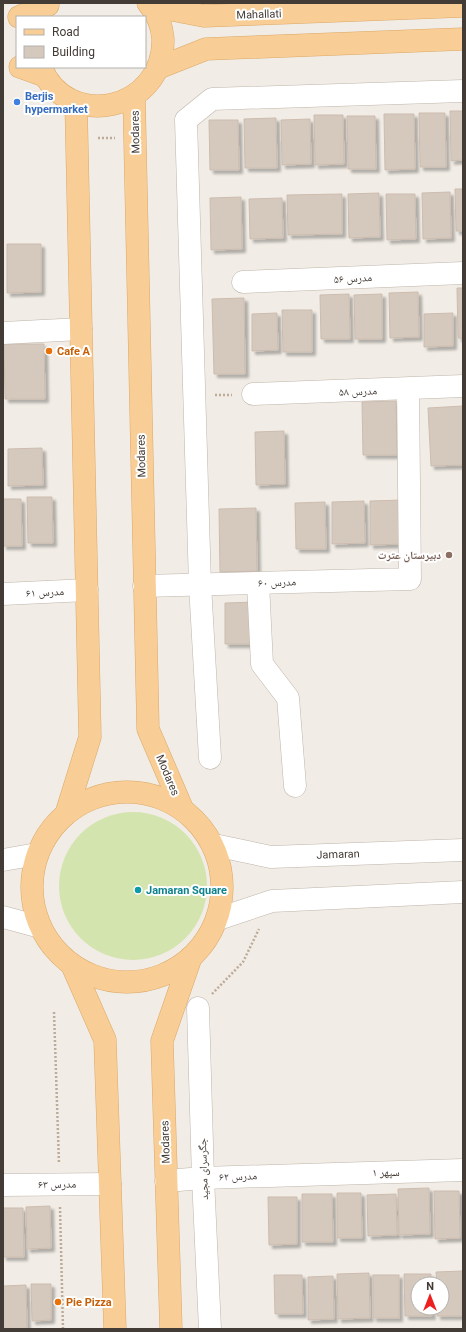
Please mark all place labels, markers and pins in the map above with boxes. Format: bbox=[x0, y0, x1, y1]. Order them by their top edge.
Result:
place label: Berjis hypermarket bbox=[25, 90, 88, 116]
marker: Berjis hypermarket bbox=[12, 97, 22, 107]
place label: Cafe A bbox=[57, 345, 91, 358]
marker: Cafe A bbox=[44, 346, 54, 356]
place label: دبیرستان عترت bbox=[378, 549, 441, 563]
marker: دبیرستان عترت bbox=[444, 550, 454, 560]
place label: Jamaran Square bbox=[146, 884, 227, 897]
marker: Jamaran Square bbox=[133, 885, 143, 895]
place label: Pie Pizza bbox=[66, 1296, 112, 1309]
marker: Pie Pizza bbox=[53, 1297, 63, 1307]

